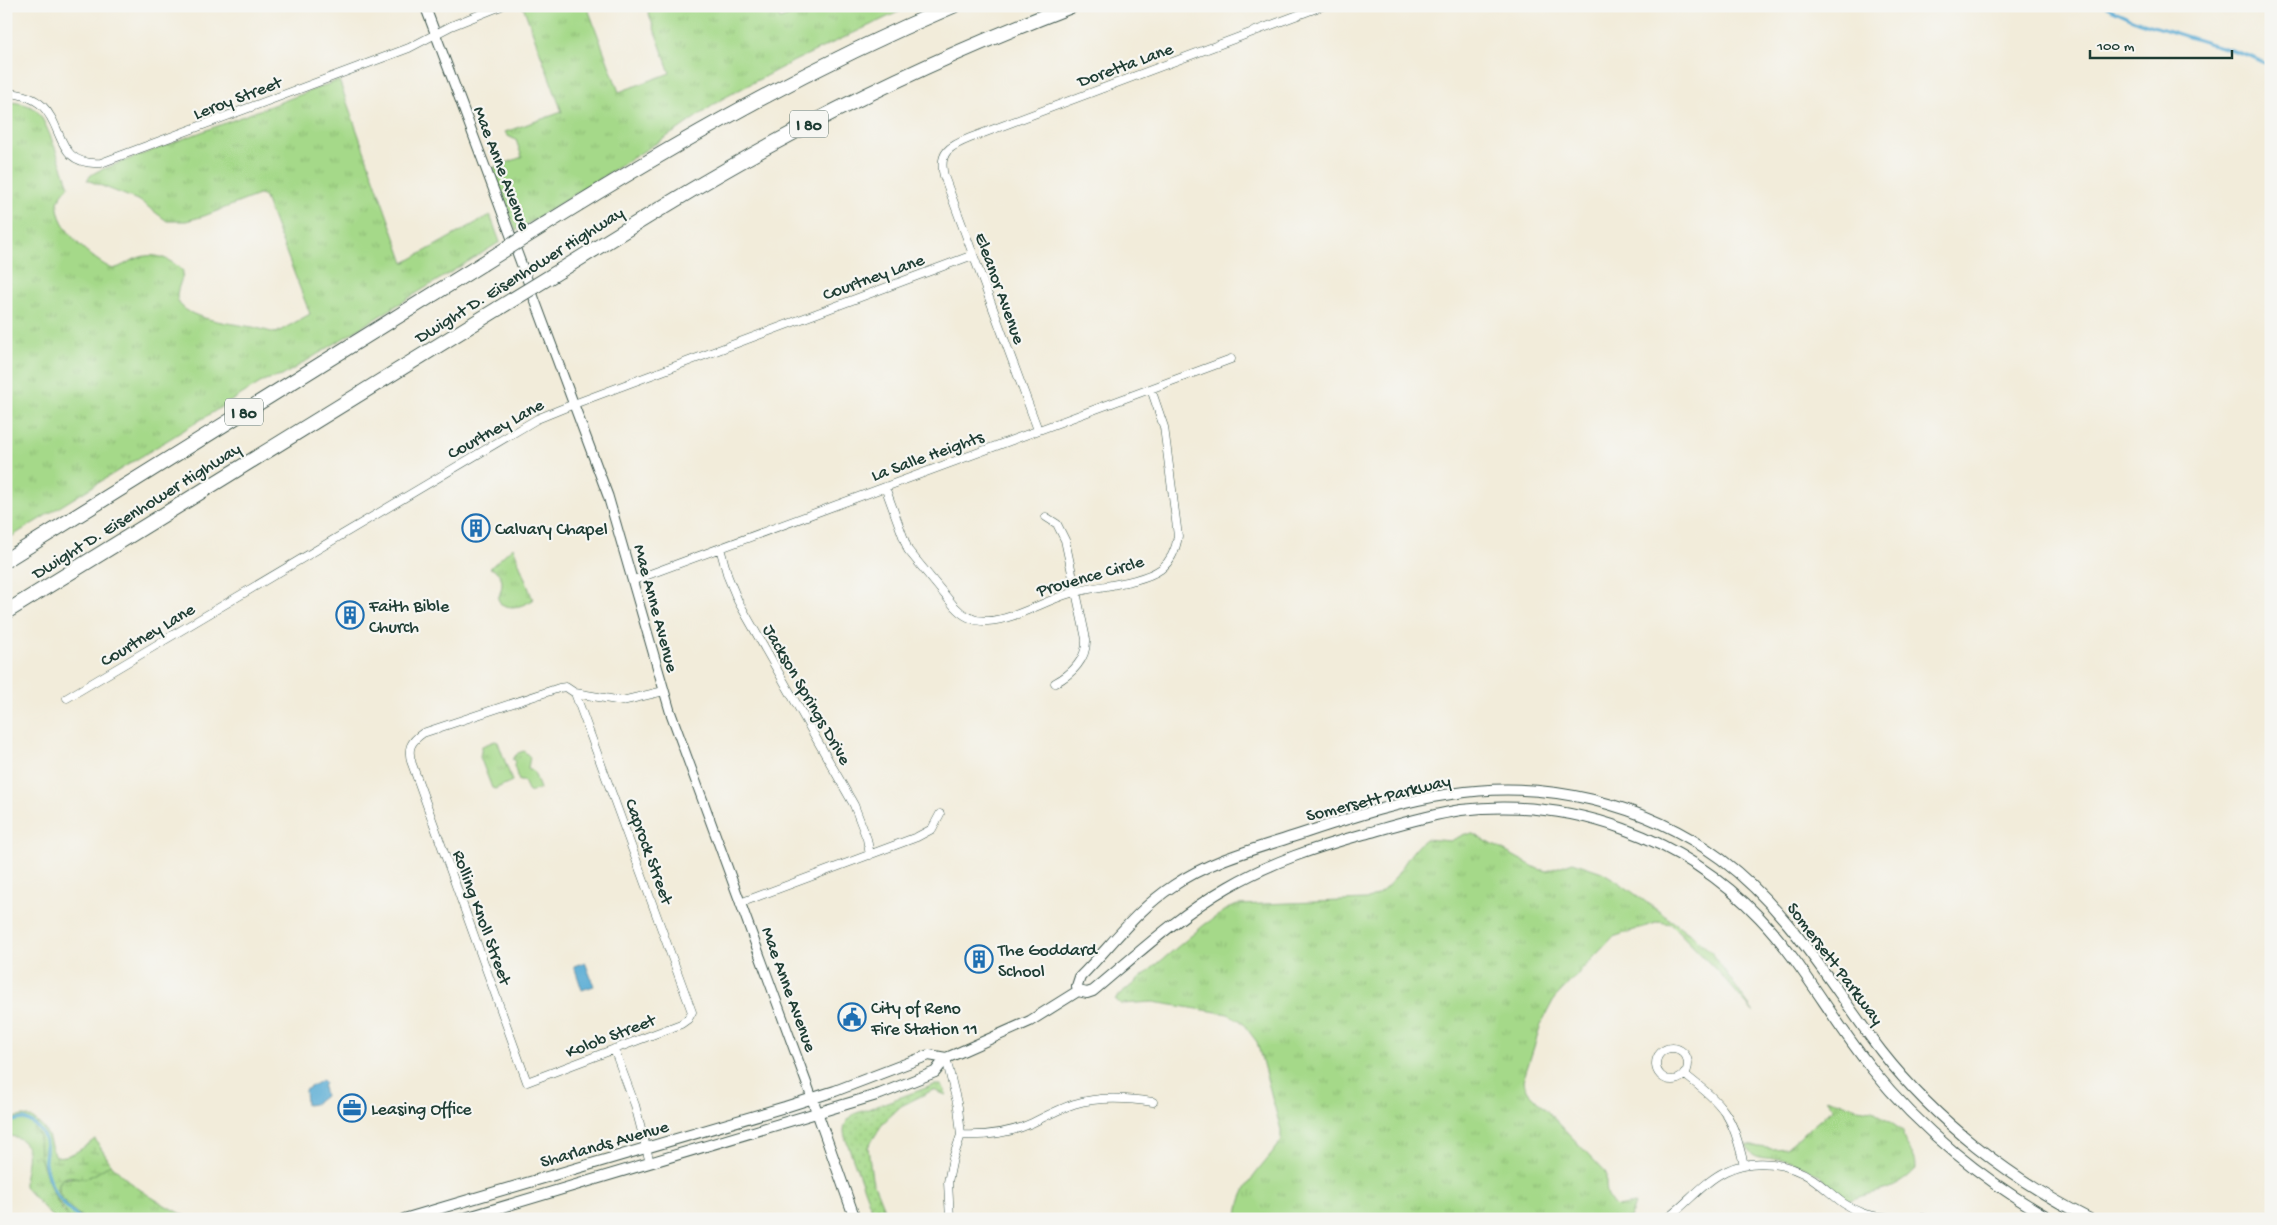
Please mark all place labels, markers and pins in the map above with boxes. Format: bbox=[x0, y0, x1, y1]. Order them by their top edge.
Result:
building icon: Calvary Chapel bbox=[461, 513, 491, 543]
place label: Calvary Chapel bbox=[495, 520, 608, 541]
place label: Faith Bible Church bbox=[368, 597, 450, 639]
building icon: Faith Bible Church bbox=[335, 600, 365, 630]
place label: The Goddard School bbox=[997, 941, 1098, 983]
building icon: The Goddard School bbox=[964, 944, 994, 974]
place label: City of Reno Fire Station 11 bbox=[870, 999, 978, 1041]
public building icon: City of Reno Fire Station 11 bbox=[837, 1002, 867, 1032]
office icon: Leasing Office bbox=[337, 1093, 367, 1123]
place label: Leasing Office bbox=[371, 1100, 472, 1121]

